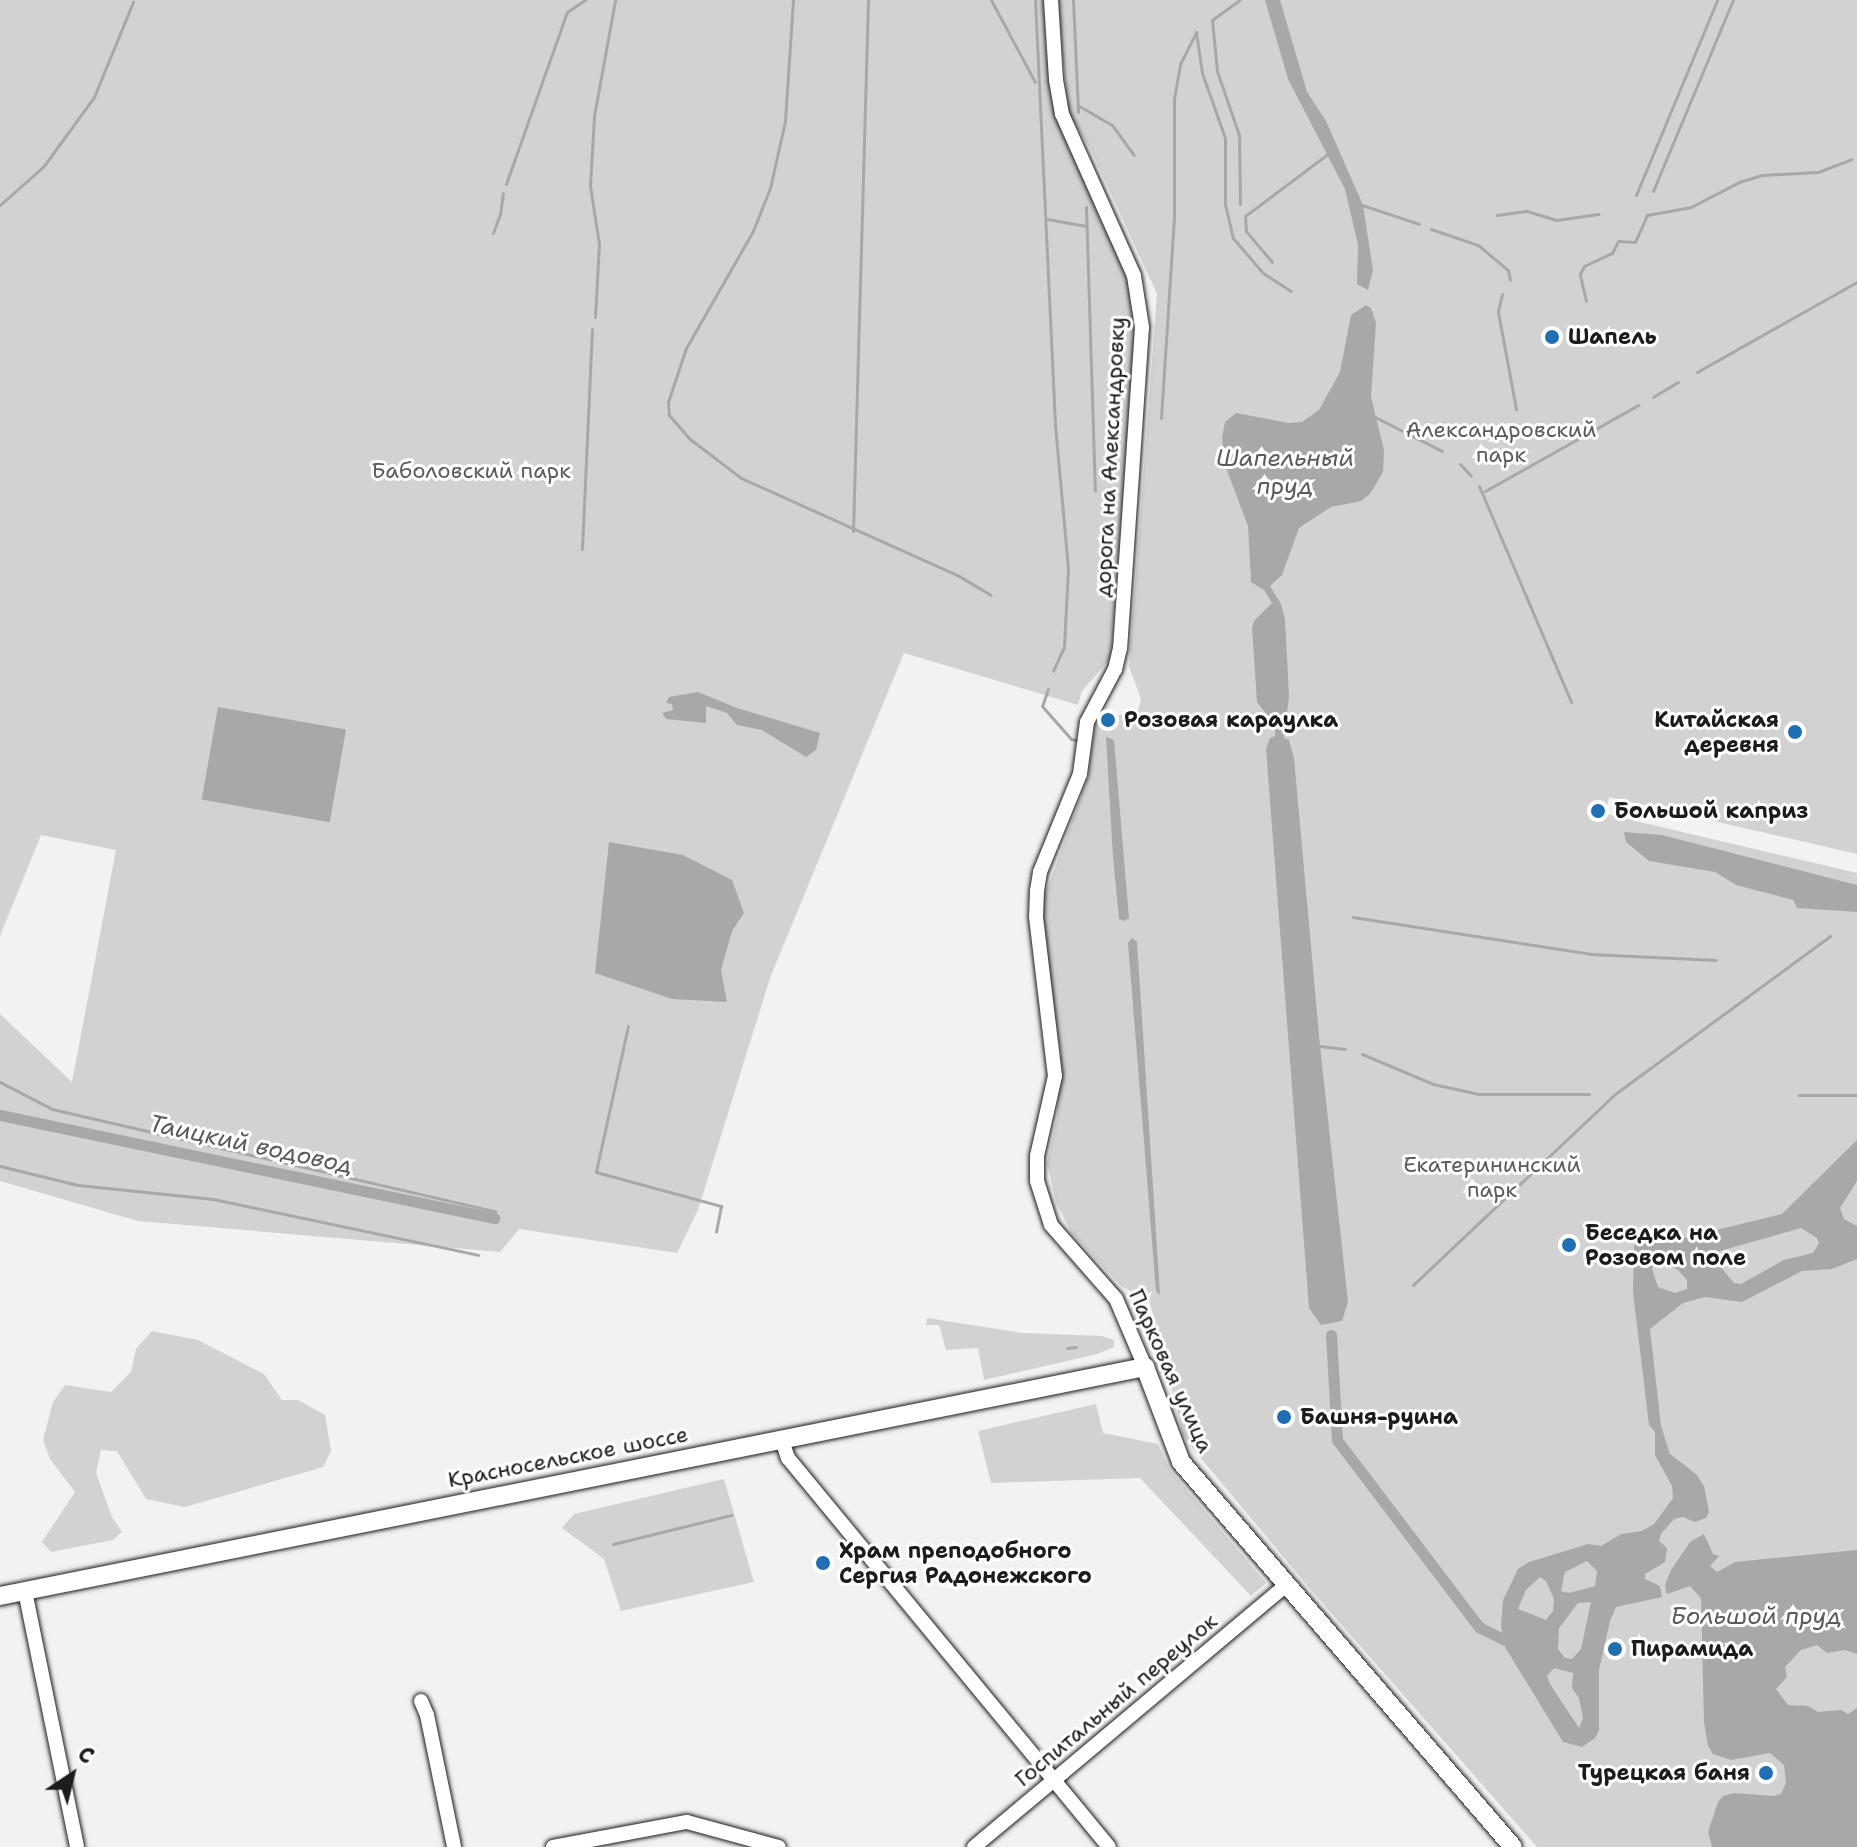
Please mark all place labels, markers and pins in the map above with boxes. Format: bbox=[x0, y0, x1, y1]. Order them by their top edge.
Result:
place label: Шапель bbox=[1568, 324, 1657, 350]
marker: Шапель bbox=[1543, 328, 1561, 346]
place label: Китайская деревня bbox=[1654, 706, 1779, 758]
place label: Розовая караулка bbox=[1124, 707, 1338, 733]
marker: Розовая караулка bbox=[1099, 711, 1117, 729]
marker: Китайская деревня bbox=[1786, 723, 1804, 741]
place label: Большой каприз bbox=[1614, 798, 1808, 824]
marker: Большой каприз bbox=[1589, 802, 1607, 820]
place label: Беседка на Розовом поле bbox=[1585, 1219, 1746, 1270]
marker: Беседка на Розовом поле bbox=[1560, 1236, 1578, 1254]
place label: Башня-руина bbox=[1300, 1404, 1458, 1430]
marker: Башня-руина bbox=[1275, 1408, 1293, 1426]
place label: Храм преподобного Сергия Радонежского bbox=[839, 1537, 1092, 1588]
marker: Храм преподобного Сергия Радонежского bbox=[814, 1554, 832, 1572]
place label: Пирамида bbox=[1631, 1636, 1753, 1662]
marker: Пирамида bbox=[1606, 1640, 1624, 1658]
place label: Турецкая баня bbox=[1578, 1760, 1750, 1786]
marker: Турецкая баня bbox=[1757, 1764, 1775, 1782]

